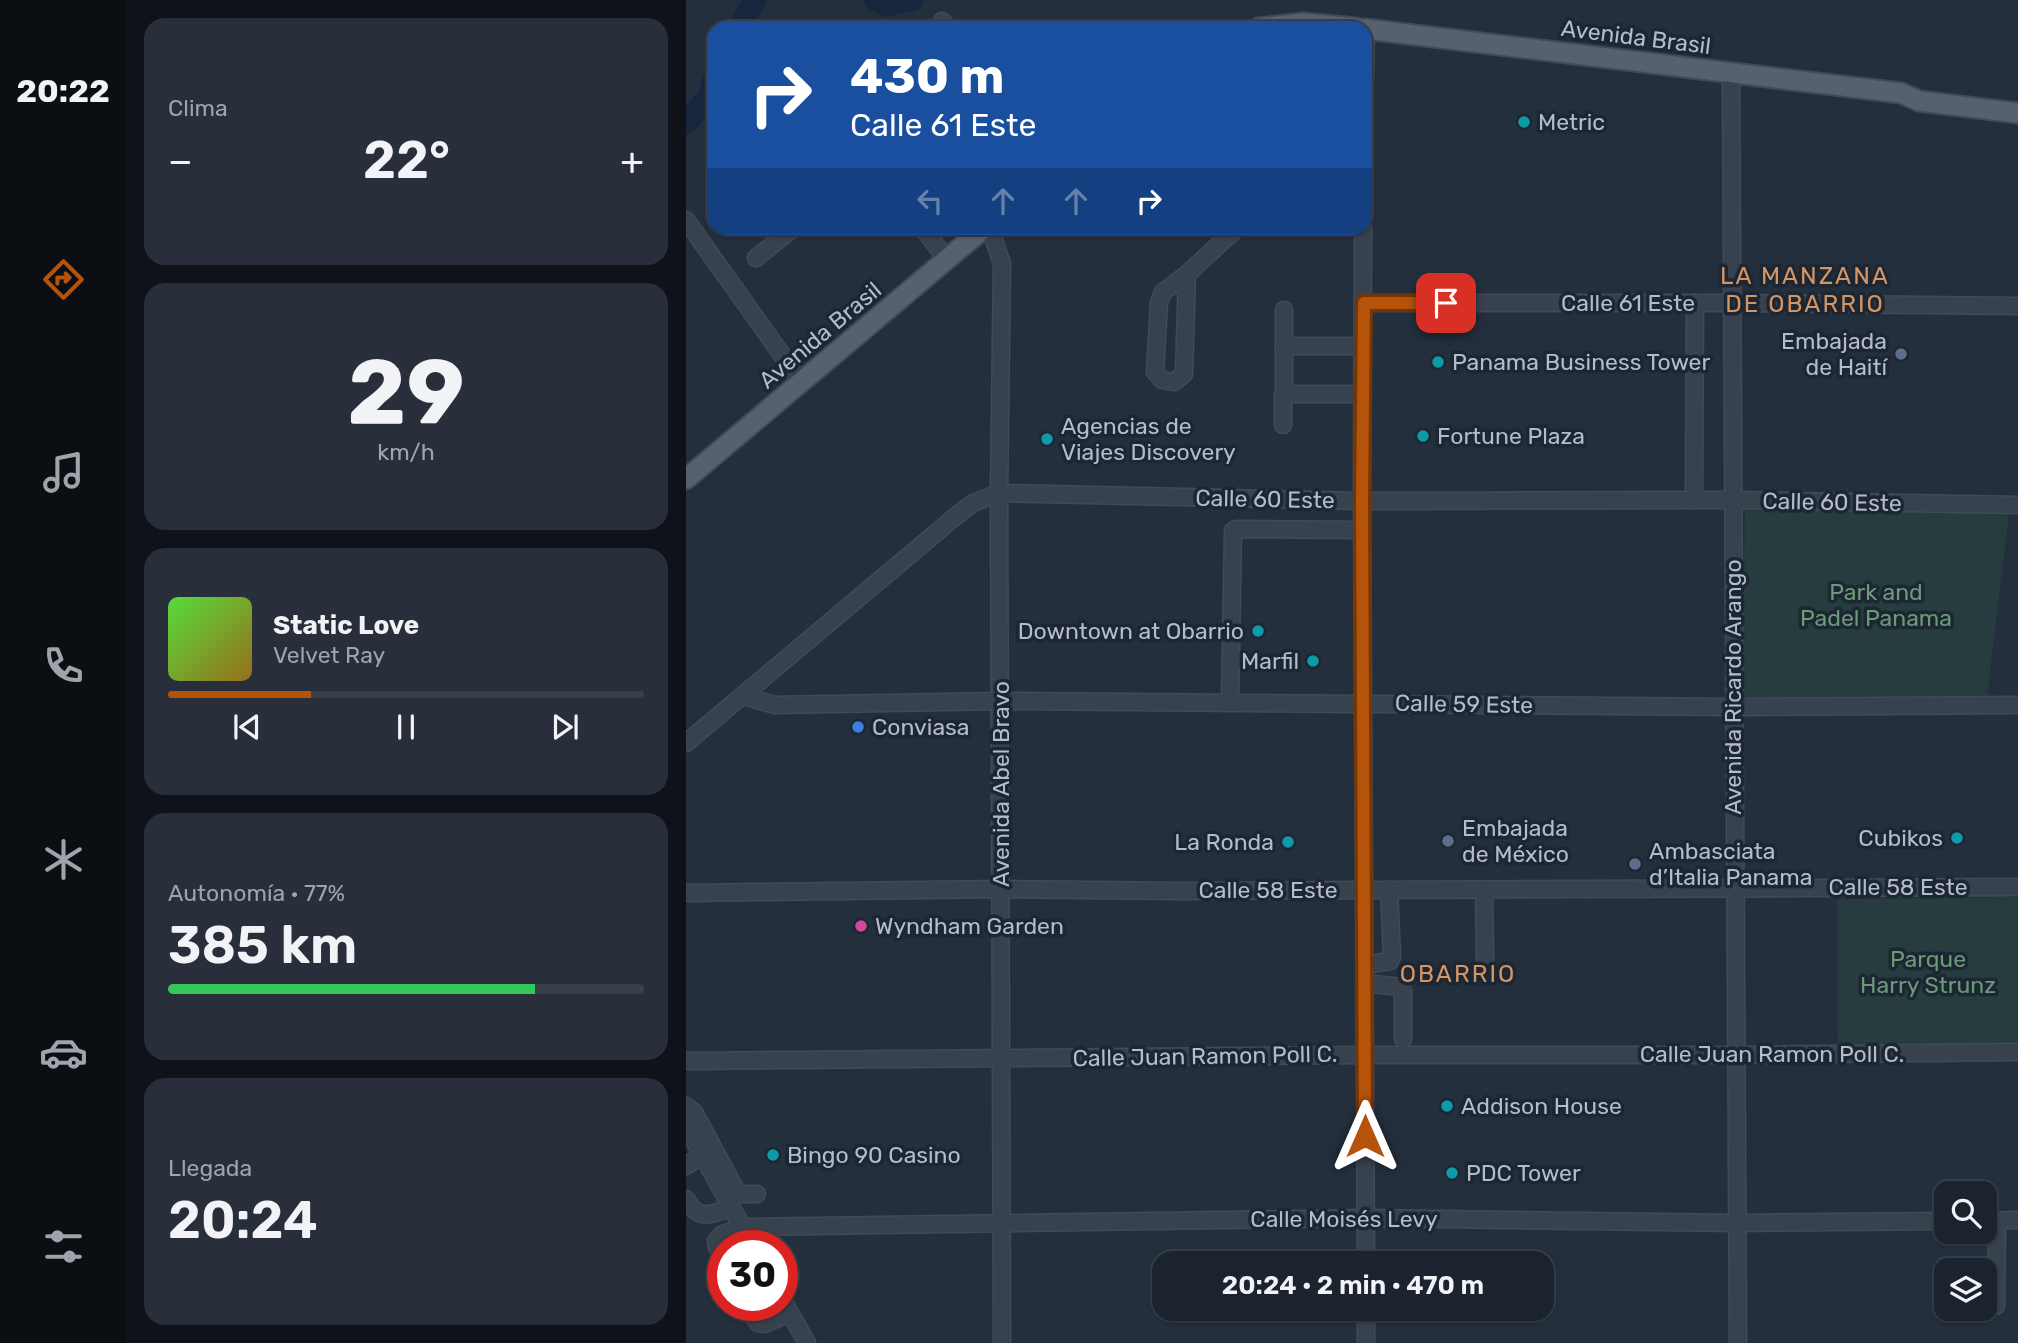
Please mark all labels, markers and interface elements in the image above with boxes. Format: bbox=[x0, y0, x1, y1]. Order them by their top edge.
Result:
street label: Avenida Brasil bbox=[1559, 14, 1713, 60]
text: 430 m bbox=[850, 47, 1004, 105]
icon: right bbox=[735, 49, 826, 140]
text: 20:22 bbox=[16, 72, 110, 110]
text: Clima bbox=[168, 94, 228, 122]
text: Calle 61 Este bbox=[850, 106, 1036, 144]
place label: Metric bbox=[1538, 108, 1605, 136]
marker: Metric bbox=[1516, 114, 1532, 130]
text: 22° bbox=[363, 129, 450, 191]
text: − bbox=[168, 138, 193, 184]
text: + bbox=[620, 138, 644, 184]
icon: left bbox=[911, 182, 949, 220]
icon: ahead bbox=[984, 182, 1022, 220]
icon: ahead bbox=[1057, 182, 1095, 220]
icon: right bbox=[1130, 182, 1168, 220]
icon: directions bbox=[39, 255, 88, 304]
district label: LA MANZANA DE OBARRIO bbox=[1720, 262, 1890, 318]
pin bbox=[1416, 273, 1476, 333]
street label: Avenida Brasil bbox=[753, 276, 887, 394]
icon: arrive bbox=[1427, 284, 1465, 322]
street label: Calle 61 Este bbox=[1561, 289, 1695, 317]
place label: Embajada de Haití bbox=[1781, 327, 1888, 381]
text: 29 bbox=[347, 338, 465, 446]
marker: Embajada de Haití bbox=[1893, 346, 1909, 362]
place label: Panama Business Tower bbox=[1452, 348, 1711, 376]
marker: Panama Business Tower bbox=[1430, 354, 1446, 370]
place label: Agencias de Viajes Discovery bbox=[1061, 412, 1236, 466]
place label: Fortune Plaza bbox=[1437, 422, 1585, 450]
marker: Fortune Plaza bbox=[1415, 428, 1431, 444]
marker: Agencias de Viajes Discovery bbox=[1039, 431, 1055, 447]
text: km/h bbox=[377, 438, 435, 466]
icon: music bbox=[39, 448, 88, 497]
street label: Calle 60 Este bbox=[1195, 484, 1335, 514]
street label: Calle 60 Este bbox=[1762, 487, 1902, 517]
street label: Avenida Ricardo Arango bbox=[1719, 559, 1747, 815]
park label: Park and Padel Panama bbox=[1800, 578, 1952, 632]
text: Static Love bbox=[273, 610, 419, 641]
place label: Downtown at Obarrio bbox=[1018, 617, 1244, 645]
marker: Downtown at Obarrio bbox=[1250, 623, 1266, 639]
icon: phone bbox=[39, 641, 88, 690]
text: Velvet Ray bbox=[273, 641, 385, 669]
place label: Marfil bbox=[1241, 647, 1299, 675]
marker: Marfil bbox=[1305, 653, 1321, 669]
street label: Avenida Abel Bravo bbox=[987, 681, 1015, 887]
street label: Calle 59 Este bbox=[1395, 689, 1533, 719]
icon: previous bbox=[228, 708, 266, 746]
icon: pause bbox=[387, 708, 425, 746]
icon: next bbox=[546, 708, 584, 746]
place label: Conviasa bbox=[872, 713, 970, 741]
marker: Conviasa bbox=[850, 719, 866, 735]
place label: Embajada de México bbox=[1462, 814, 1569, 868]
place label: Cubikos bbox=[1858, 824, 1943, 852]
place label: La Ronda bbox=[1174, 828, 1274, 856]
marker: Cubikos bbox=[1949, 830, 1965, 846]
marker: Embajada de México bbox=[1440, 833, 1456, 849]
marker: La Ronda bbox=[1280, 834, 1296, 850]
icon: climate bbox=[39, 835, 88, 884]
place label: Ambasciata d’Italia Panama bbox=[1649, 837, 1812, 891]
marker: Ambasciata d’Italia Panama bbox=[1627, 856, 1643, 872]
street label: Calle 58 Este bbox=[1828, 873, 1968, 901]
street label: Calle 58 Este bbox=[1198, 876, 1338, 904]
text: Autonomía · 77% bbox=[168, 879, 345, 907]
place label: Wyndham Garden bbox=[875, 912, 1064, 940]
text: 385 km bbox=[168, 914, 357, 976]
marker: Wyndham Garden bbox=[853, 918, 869, 934]
park label: Parque Harry Strunz bbox=[1860, 945, 1996, 999]
district label: OBARRIO bbox=[1400, 960, 1516, 988]
icon: car bbox=[39, 1028, 88, 1077]
street label: Calle Juan Ramon Poll C. bbox=[1072, 1040, 1338, 1072]
street label: Calle Juan Ramon Poll C. bbox=[1640, 1040, 1904, 1068]
place label: Addison House bbox=[1461, 1092, 1622, 1120]
marker: Addison House bbox=[1439, 1098, 1455, 1114]
position arrow bbox=[1328, 1099, 1402, 1173]
place label: Bingo 90 Casino bbox=[787, 1141, 961, 1169]
marker: Bingo 90 Casino bbox=[765, 1147, 781, 1163]
text: Llegada bbox=[168, 1154, 252, 1182]
place label: PDC Tower bbox=[1466, 1159, 1581, 1187]
marker: PDC Tower bbox=[1444, 1165, 1460, 1181]
map controls bbox=[1934, 1181, 1997, 1321]
button: search bbox=[1934, 1181, 1997, 1244]
text: 20:24 bbox=[168, 1189, 318, 1251]
street label: Calle Moisés Levy bbox=[1250, 1205, 1438, 1233]
icon: filters bbox=[39, 1222, 88, 1271]
speed limit sign: 30 bbox=[707, 1230, 798, 1321]
button: layers bbox=[1934, 1258, 1997, 1321]
text: 20:24 · 2 min · 470 m bbox=[1222, 1270, 1484, 1301]

